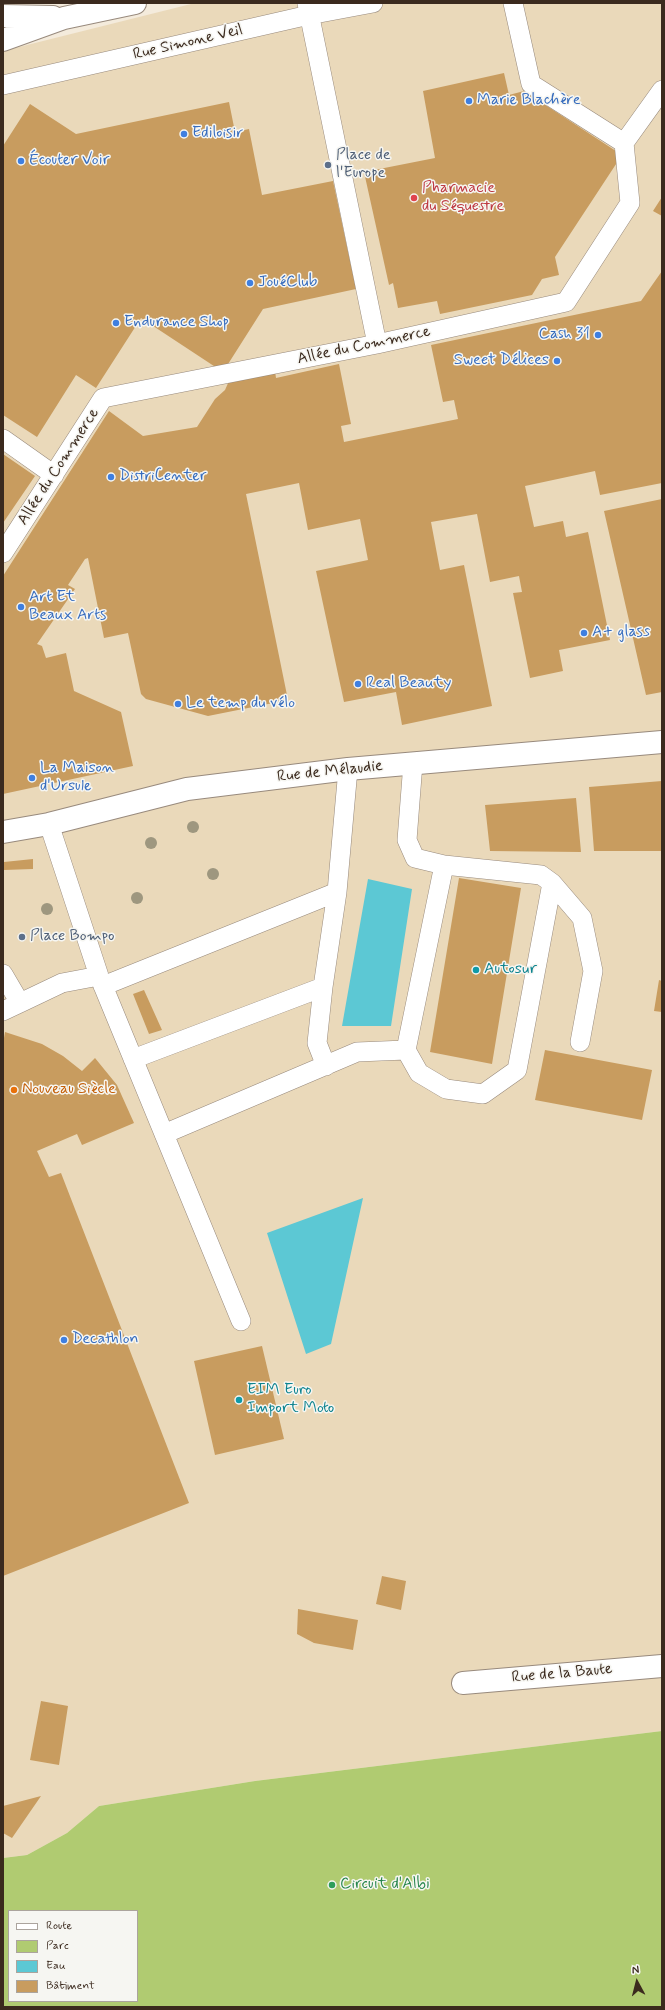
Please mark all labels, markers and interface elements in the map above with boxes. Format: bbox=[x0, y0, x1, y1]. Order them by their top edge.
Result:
street label: Rue Simone Veil bbox=[131, 21, 245, 65]
place label: Marie Blachère bbox=[477, 91, 581, 111]
marker: Marie Blachère bbox=[464, 96, 474, 106]
place label: Ediloisir bbox=[192, 124, 243, 144]
marker: Ediloisir bbox=[179, 129, 189, 139]
place label: Place de l'Europe bbox=[336, 146, 391, 184]
place label: Écouter Voir bbox=[29, 151, 109, 171]
marker: Écouter Voir bbox=[16, 156, 26, 166]
marker: Place de l'Europe bbox=[323, 160, 333, 170]
place label: Pharmacie du Séquestre bbox=[422, 179, 504, 217]
marker: Pharmacie du Séquestre bbox=[409, 193, 419, 203]
place label: JouéClub bbox=[258, 273, 317, 293]
marker: JouéClub bbox=[245, 278, 255, 288]
place label: Endurance Shop bbox=[124, 313, 229, 333]
marker: Endurance Shop bbox=[111, 318, 121, 328]
street label: Allée du Commerce bbox=[296, 322, 432, 370]
place label: Cash 31 bbox=[539, 325, 590, 345]
marker: Cash 31 bbox=[593, 330, 603, 340]
place label: Sweet Délices bbox=[454, 351, 549, 371]
marker: Sweet Délices bbox=[552, 356, 562, 366]
street label: Allée du Commerce bbox=[14, 405, 104, 529]
place label: DistriCenter bbox=[119, 467, 206, 487]
marker: DistriCenter bbox=[106, 472, 116, 482]
place label: Art Et Beaux Arts bbox=[29, 588, 106, 626]
marker: Art Et Beaux Arts bbox=[16, 602, 26, 612]
place label: A+ glass bbox=[592, 623, 650, 643]
marker: A+ glass bbox=[579, 628, 589, 638]
place label: Real Beauty bbox=[366, 674, 451, 694]
marker: Real Beauty bbox=[353, 679, 363, 689]
place label: Le temp du vélo bbox=[186, 694, 295, 714]
marker: Le temp du vélo bbox=[173, 699, 183, 709]
street label: Rue de Mélaudie bbox=[276, 757, 384, 787]
place label: La Maison d'Ursule bbox=[40, 759, 114, 797]
marker: La Maison d'Ursule bbox=[27, 773, 37, 783]
place label: Place Bompo bbox=[30, 927, 115, 947]
marker: Place Bompo bbox=[17, 932, 27, 942]
place label: Autosur bbox=[484, 960, 537, 980]
marker: Autosur bbox=[471, 965, 481, 975]
place label: Nouveau Siècle bbox=[22, 1080, 116, 1100]
marker: Nouveau Siècle bbox=[9, 1085, 19, 1095]
place label: Decathlon bbox=[72, 1330, 139, 1350]
marker: Decathlon bbox=[59, 1335, 69, 1345]
place label: EIM Euro Import Moto bbox=[247, 1381, 334, 1419]
marker: EIM Euro Import Moto bbox=[234, 1395, 244, 1405]
street label: Rue de la Baute bbox=[511, 1660, 613, 1688]
place label: Circuit d'Albi bbox=[340, 1875, 430, 1895]
marker: Circuit d'Albi bbox=[327, 1880, 337, 1890]
legend bbox=[8, 1910, 138, 2002]
text: Route bbox=[46, 1918, 72, 1934]
text: Parc bbox=[46, 1938, 69, 1954]
text: Eau bbox=[46, 1958, 65, 1974]
north arrow bbox=[617, 1962, 657, 2002]
text: N bbox=[631, 1963, 640, 1977]
text: Bâtiment bbox=[46, 1978, 95, 1994]

